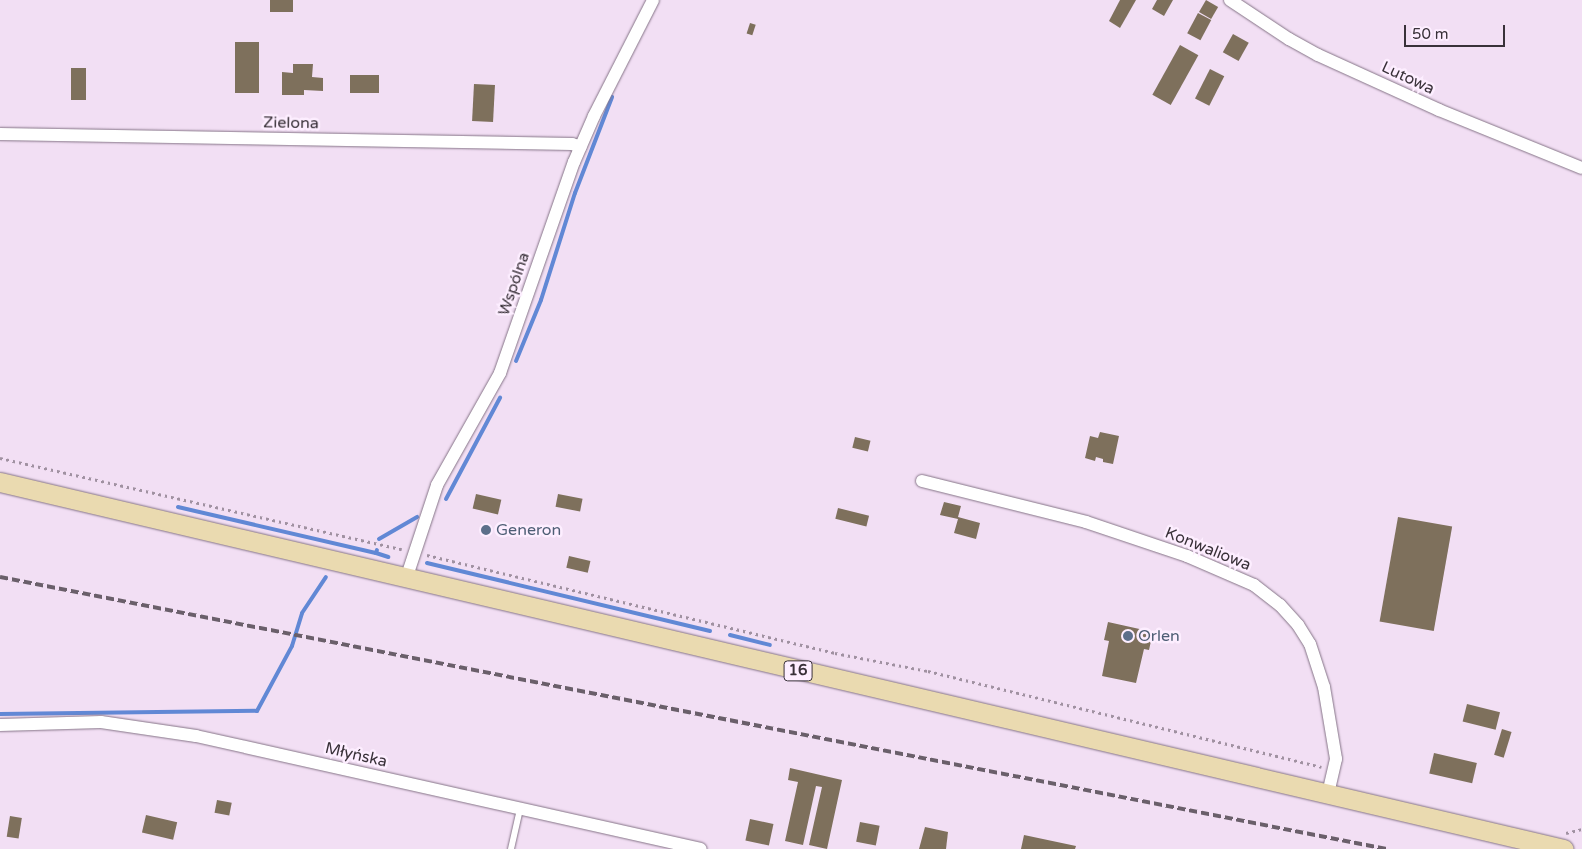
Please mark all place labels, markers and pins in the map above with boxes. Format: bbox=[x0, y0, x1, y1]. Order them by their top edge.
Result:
place label: Generon bbox=[496, 520, 561, 540]
marker: Generon bbox=[480, 524, 492, 536]
place label: Orlen bbox=[1138, 626, 1180, 646]
marker: Orlen bbox=[1122, 630, 1134, 642]

